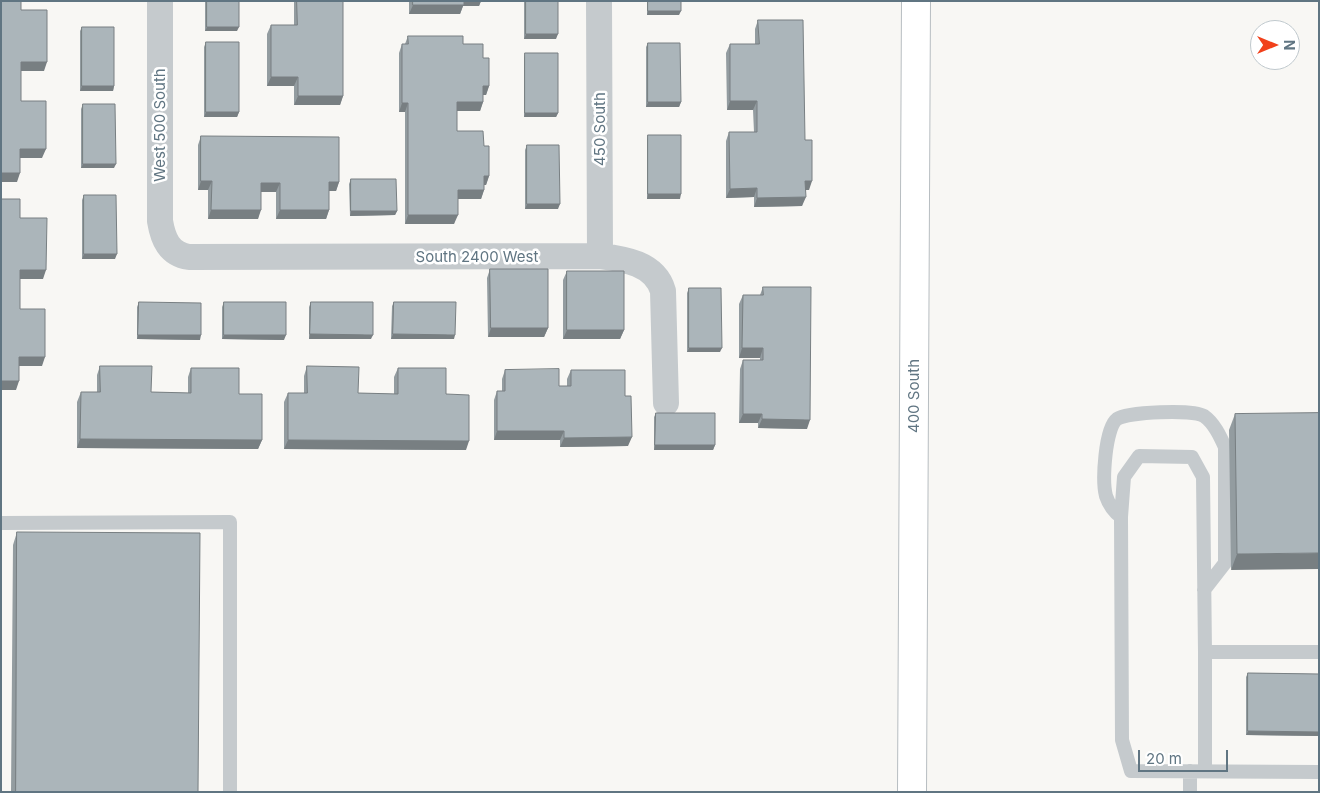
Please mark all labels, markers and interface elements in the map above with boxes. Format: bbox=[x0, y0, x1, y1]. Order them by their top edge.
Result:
north arrow bbox=[1250, 20, 1300, 70]
text: N bbox=[1281, 40, 1298, 50]
street label: West 500 South bbox=[151, 68, 169, 182]
street label: 450 South bbox=[591, 92, 609, 166]
street label: South 2400 West bbox=[416, 248, 538, 266]
street label: 400 South bbox=[905, 359, 923, 433]
scale bar bbox=[1140, 740, 1230, 772]
text: 20 m bbox=[1146, 749, 1182, 768]

